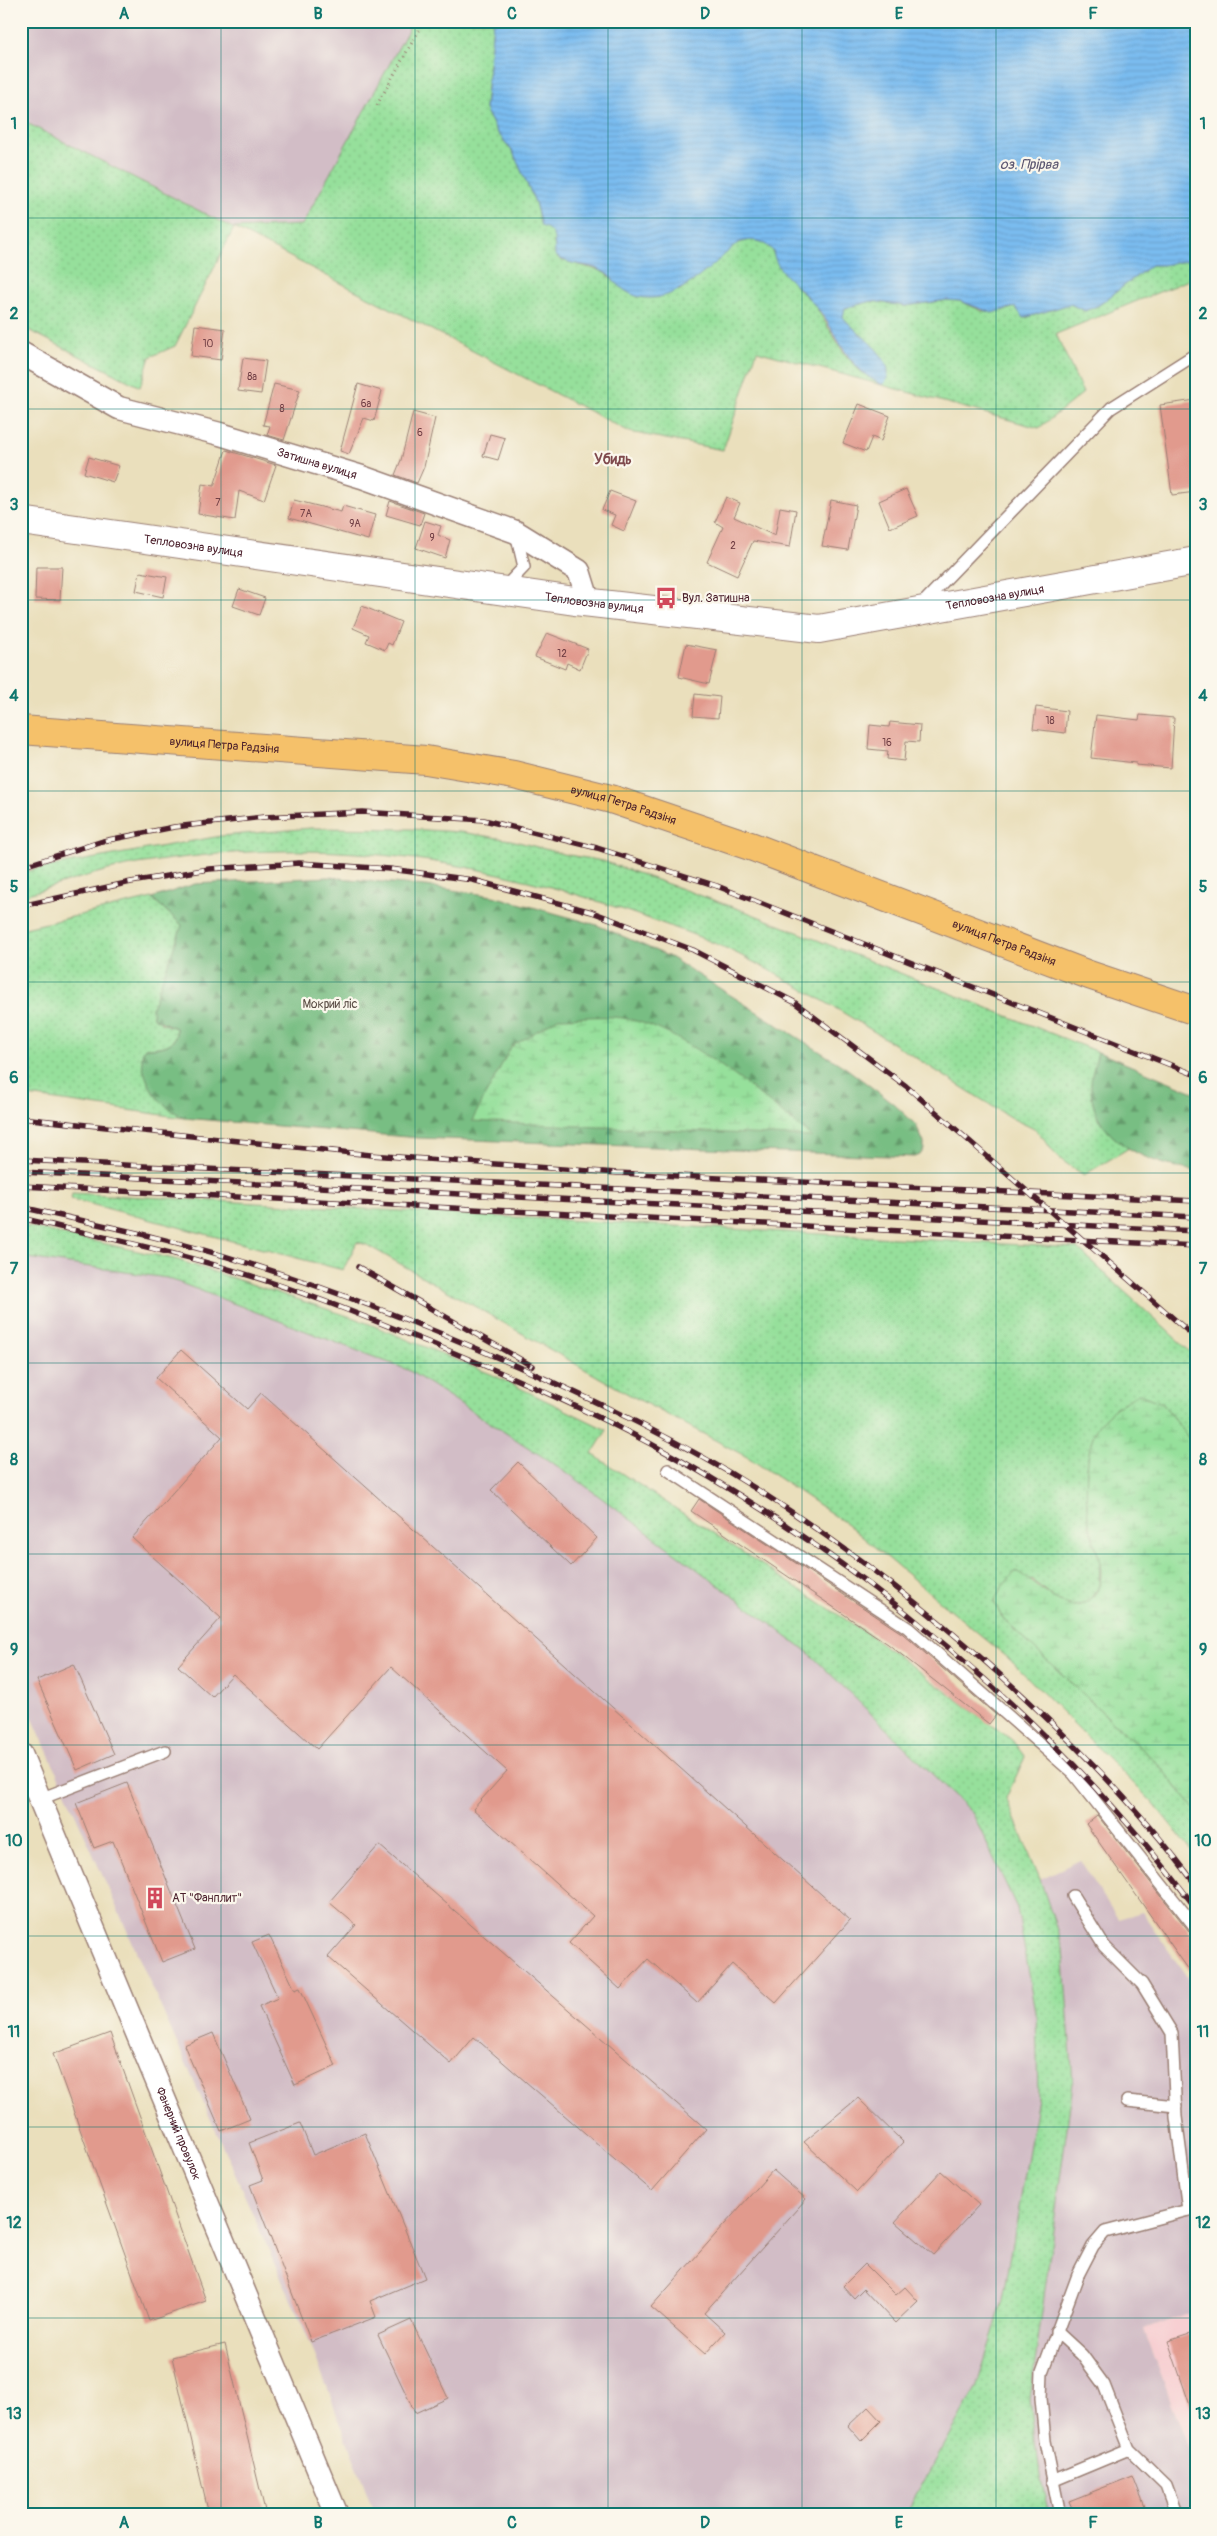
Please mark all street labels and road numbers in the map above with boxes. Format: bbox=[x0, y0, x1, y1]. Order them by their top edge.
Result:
street label: Затишна вулиця bbox=[275, 445, 359, 483]
street label: Тепловозна вулиця bbox=[143, 532, 244, 561]
street label: Тепловозна вулиця bbox=[945, 581, 1046, 614]
street label: Тепловозна вулиця bbox=[544, 590, 645, 617]
street label: вулиця Петра Радзіня bbox=[169, 734, 280, 757]
street label: вулиця Петра Радзіня bbox=[569, 782, 679, 829]
street label: вулиця Петра Радзіня bbox=[950, 917, 1058, 970]
street label: Фанерний провулок bbox=[152, 2085, 204, 2182]

